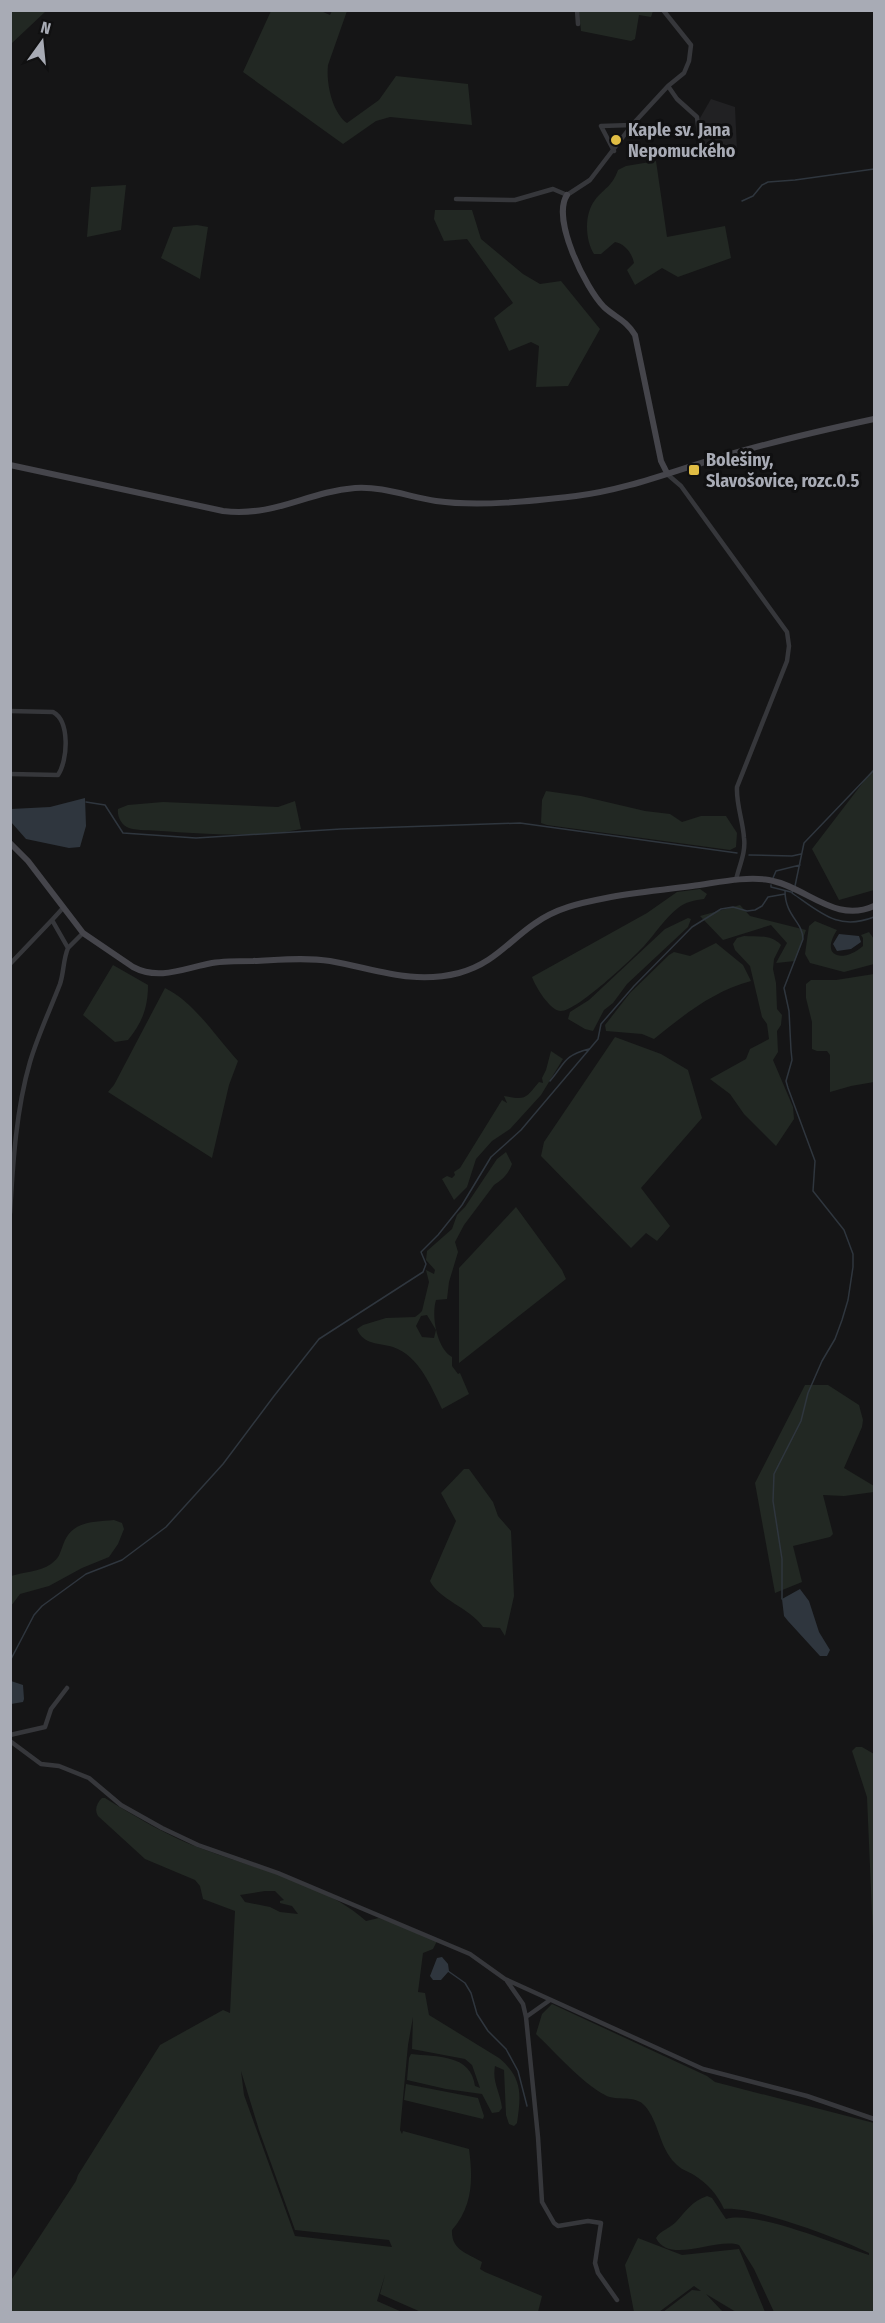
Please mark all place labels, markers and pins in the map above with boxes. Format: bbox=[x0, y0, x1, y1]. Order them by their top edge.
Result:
place label: Kaple sv. Jana Nepomuckého bbox=[628, 119, 736, 162]
marker: Kaple sv. Jana Nepomuckého bbox=[609, 133, 623, 147]
place label: Bolešiny, Slavošovice, rozc.0.5 bbox=[706, 449, 859, 492]
marker: Bolešiny, Slavošovice, rozc.0.5 bbox=[687, 463, 701, 477]

